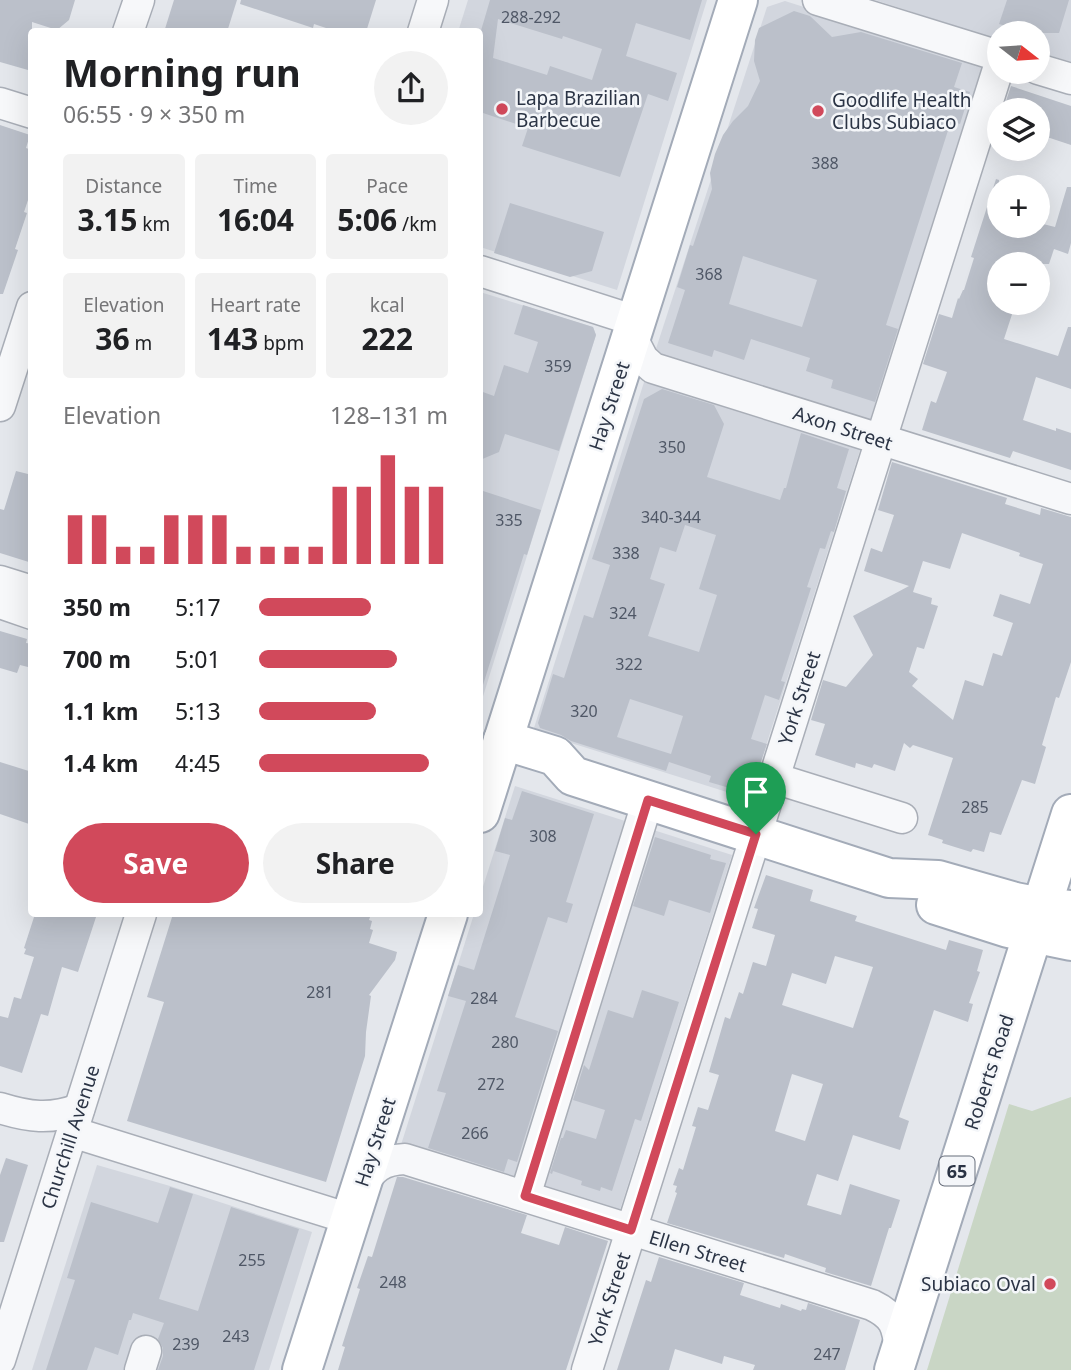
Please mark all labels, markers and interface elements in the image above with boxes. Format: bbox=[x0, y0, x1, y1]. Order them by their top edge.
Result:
house number: 288-292 bbox=[501, 6, 561, 28]
north arrow bbox=[987, 21, 1050, 84]
map controls bbox=[987, 21, 1050, 315]
text: Morning run bbox=[63, 46, 301, 98]
button: share bbox=[374, 51, 448, 125]
place label: Lapa Brazilian Barbecue bbox=[516, 85, 640, 133]
place label: Goodlife Health Clubs Subiaco bbox=[832, 87, 971, 135]
text: 06:55 · 9 × 350 m bbox=[63, 98, 245, 130]
button: layers bbox=[987, 98, 1050, 161]
marker: Lapa Brazilian Barbecue bbox=[494, 101, 510, 117]
marker: Goodlife Health Clubs Subiaco bbox=[810, 103, 826, 119]
house number: 388 bbox=[811, 152, 839, 174]
text: Distance bbox=[85, 173, 162, 199]
text: Time bbox=[234, 173, 277, 199]
text: Pace bbox=[366, 173, 408, 199]
button: + bbox=[987, 175, 1050, 238]
text: 3.15 bbox=[77, 199, 137, 240]
text: 16:04 bbox=[217, 199, 294, 240]
text: 5:06 bbox=[337, 199, 397, 240]
text: km bbox=[137, 211, 170, 237]
text: /km bbox=[397, 211, 437, 237]
button: − bbox=[987, 252, 1050, 315]
house number: 368 bbox=[695, 263, 723, 285]
text: Elevation bbox=[83, 292, 164, 318]
text: Heart rate bbox=[210, 292, 301, 318]
text: kcal bbox=[370, 292, 405, 318]
text: 36 bbox=[95, 318, 130, 359]
text: 143 bbox=[207, 318, 258, 359]
text: 222 bbox=[361, 318, 413, 359]
text: m bbox=[130, 330, 152, 356]
text: bpm bbox=[258, 330, 304, 356]
house number: 359 bbox=[544, 355, 572, 377]
street label: Hay Street bbox=[582, 358, 636, 454]
text: Elevation bbox=[63, 399, 161, 431]
text: 128–131 m bbox=[330, 399, 448, 431]
street label: Axon Street bbox=[790, 400, 896, 456]
house number: 350 bbox=[658, 436, 686, 458]
house number: 340-344 bbox=[641, 506, 701, 528]
house number: 335 bbox=[495, 509, 523, 531]
house number: 338 bbox=[612, 542, 640, 564]
text: 350 m bbox=[63, 591, 131, 623]
text: 5:17 bbox=[175, 591, 221, 623]
house number: 324 bbox=[609, 602, 637, 624]
text: 700 m bbox=[63, 643, 131, 675]
text: 5:01 bbox=[175, 643, 221, 675]
street label: York Street bbox=[772, 648, 826, 748]
house number: 322 bbox=[615, 653, 643, 675]
text: 1.1 km bbox=[63, 695, 138, 727]
text: 5:13 bbox=[175, 695, 221, 727]
house number: 320 bbox=[570, 700, 598, 722]
text: 1.4 km bbox=[63, 747, 138, 779]
text: 4:45 bbox=[175, 747, 221, 779]
pin bbox=[726, 762, 786, 834]
icon: arrive bbox=[737, 773, 775, 811]
house number: 285 bbox=[961, 796, 989, 818]
button: Save bbox=[63, 823, 249, 903]
button: Share bbox=[263, 823, 448, 903]
house number: 308 bbox=[529, 825, 557, 847]
house number: 281 bbox=[306, 981, 334, 1003]
house number: 284 bbox=[470, 987, 498, 1009]
street label: Roberts Road bbox=[958, 1011, 1020, 1133]
house number: 280 bbox=[491, 1031, 519, 1053]
street label: Churchill Avenue bbox=[34, 1062, 106, 1212]
house number: 272 bbox=[477, 1073, 505, 1095]
street label: Hay Street bbox=[348, 1094, 402, 1190]
house number: 266 bbox=[461, 1122, 489, 1144]
road number: 65 bbox=[940, 1156, 974, 1186]
street label: Ellen Street bbox=[646, 1224, 750, 1278]
house number: 255 bbox=[238, 1249, 266, 1271]
street label: York Street bbox=[582, 1249, 636, 1349]
house number: 248 bbox=[379, 1271, 407, 1293]
place label: Subiaco Oval bbox=[921, 1271, 1036, 1297]
marker: Subiaco Oval bbox=[1042, 1276, 1058, 1292]
house number: 243 bbox=[222, 1325, 250, 1347]
house number: 239 bbox=[172, 1333, 200, 1355]
house number: 247 bbox=[813, 1343, 841, 1365]

